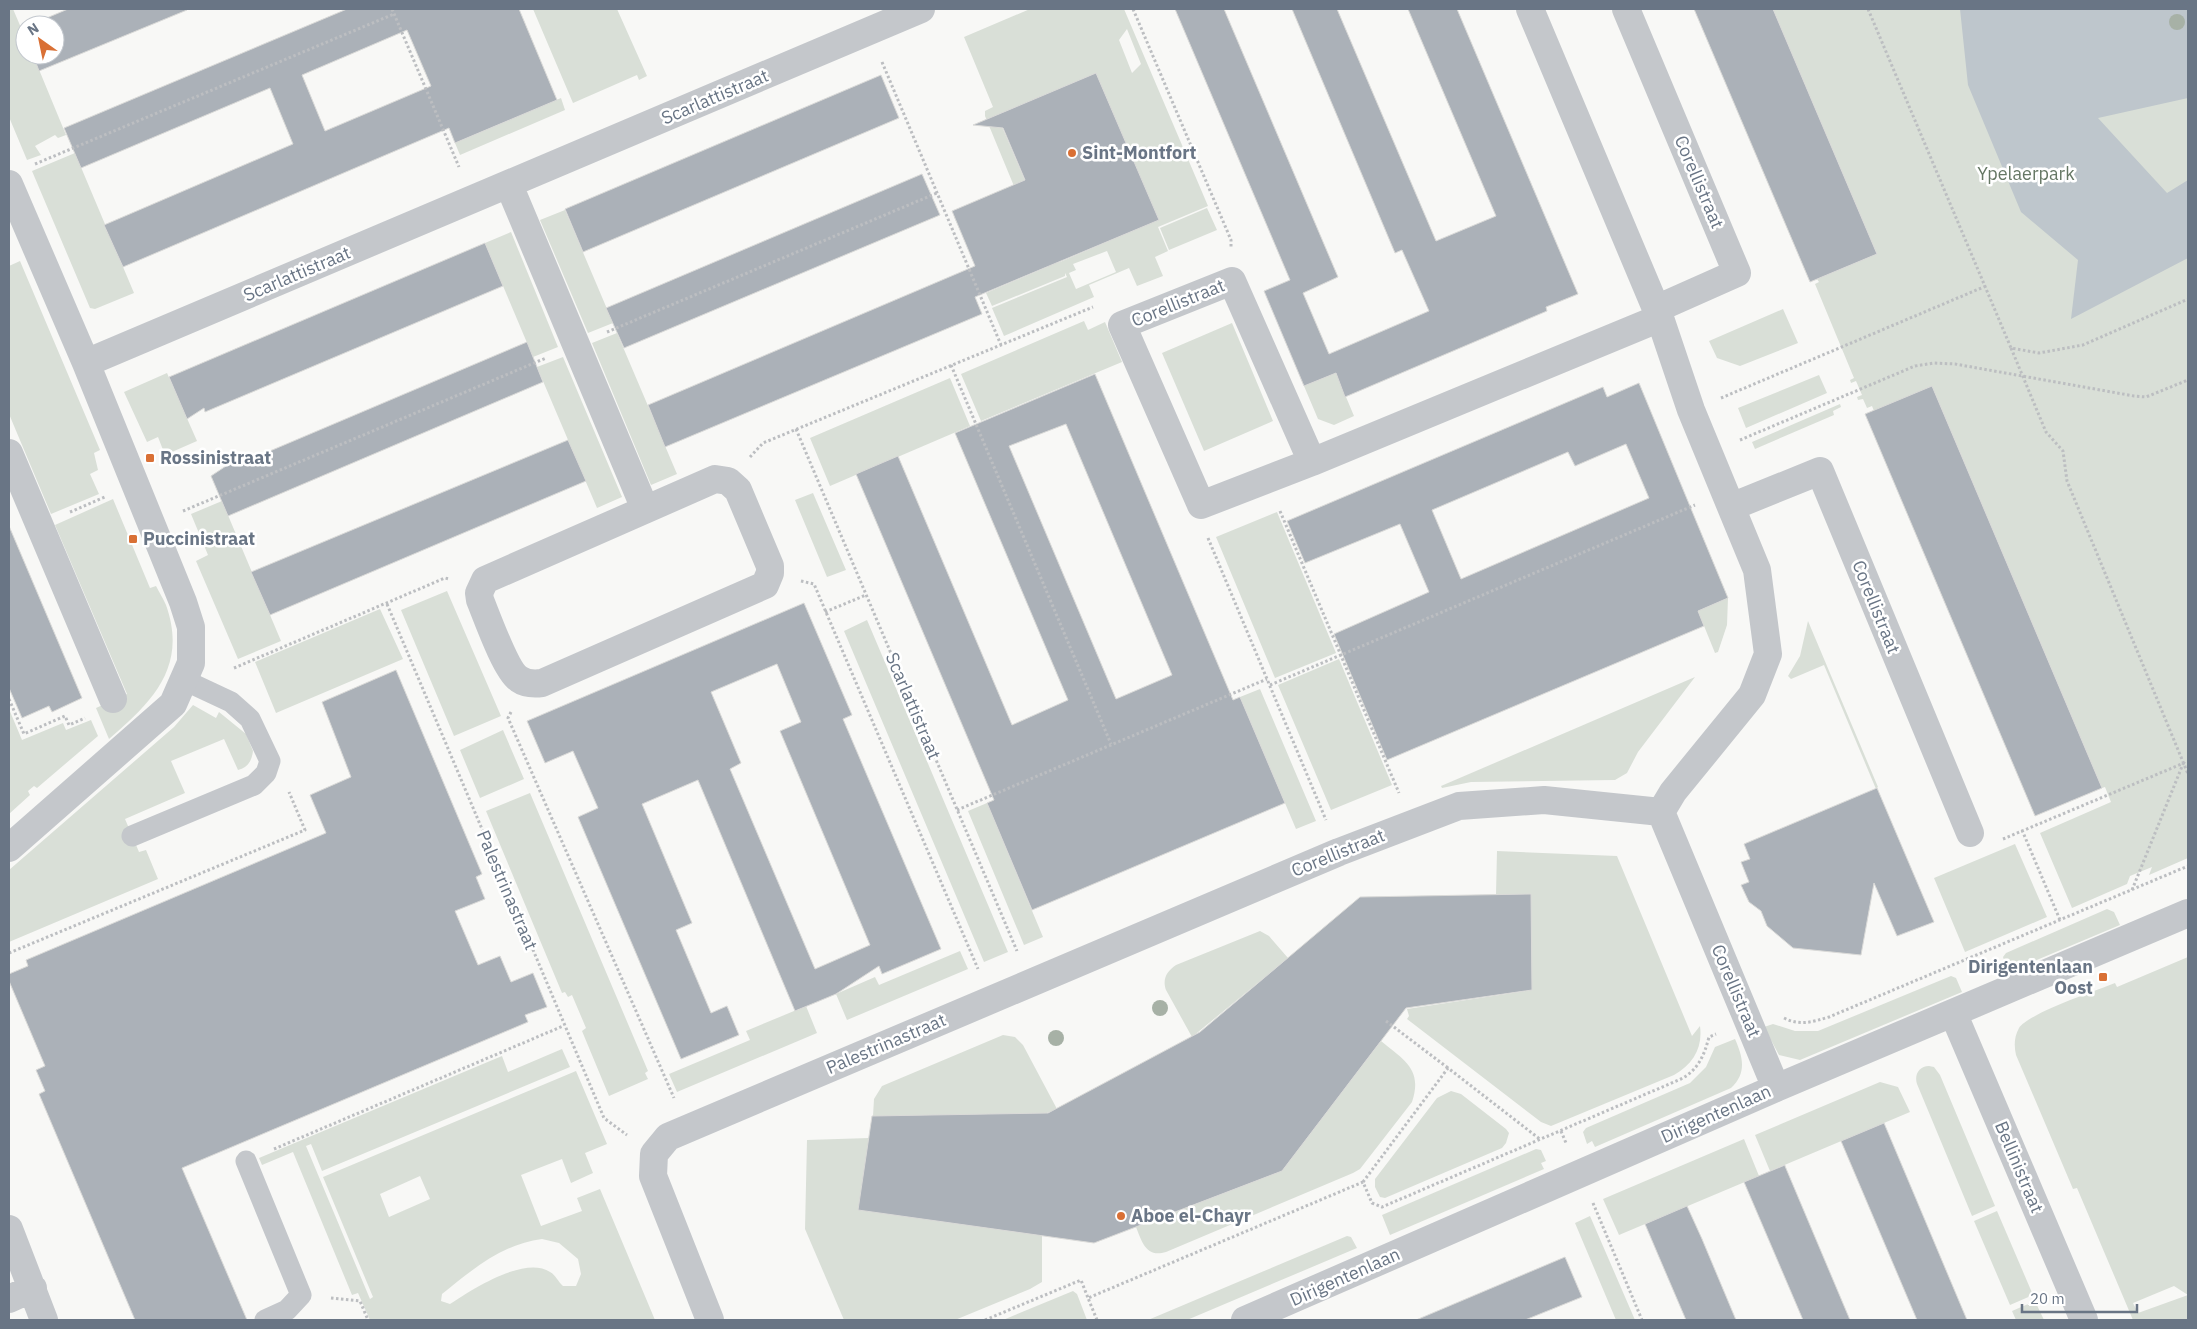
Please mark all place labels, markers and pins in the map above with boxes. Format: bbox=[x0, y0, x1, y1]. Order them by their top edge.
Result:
place label: Sint-Montfort bbox=[1082, 141, 1197, 164]
marker: Sint-Montfort bbox=[1066, 147, 1078, 159]
place label: Rossinistraat bbox=[160, 446, 271, 469]
marker: Rossinistraat bbox=[144, 452, 156, 464]
place label: Puccinistraat bbox=[143, 527, 255, 550]
marker: Puccinistraat bbox=[127, 533, 139, 545]
place label: Dirigentenlaan Oost bbox=[1968, 955, 2093, 999]
marker: Dirigentenlaan Oost bbox=[2097, 971, 2109, 983]
place label: Aboe el-Chayr bbox=[1131, 1204, 1251, 1227]
marker: Aboe el-Chayr bbox=[1115, 1210, 1127, 1222]

